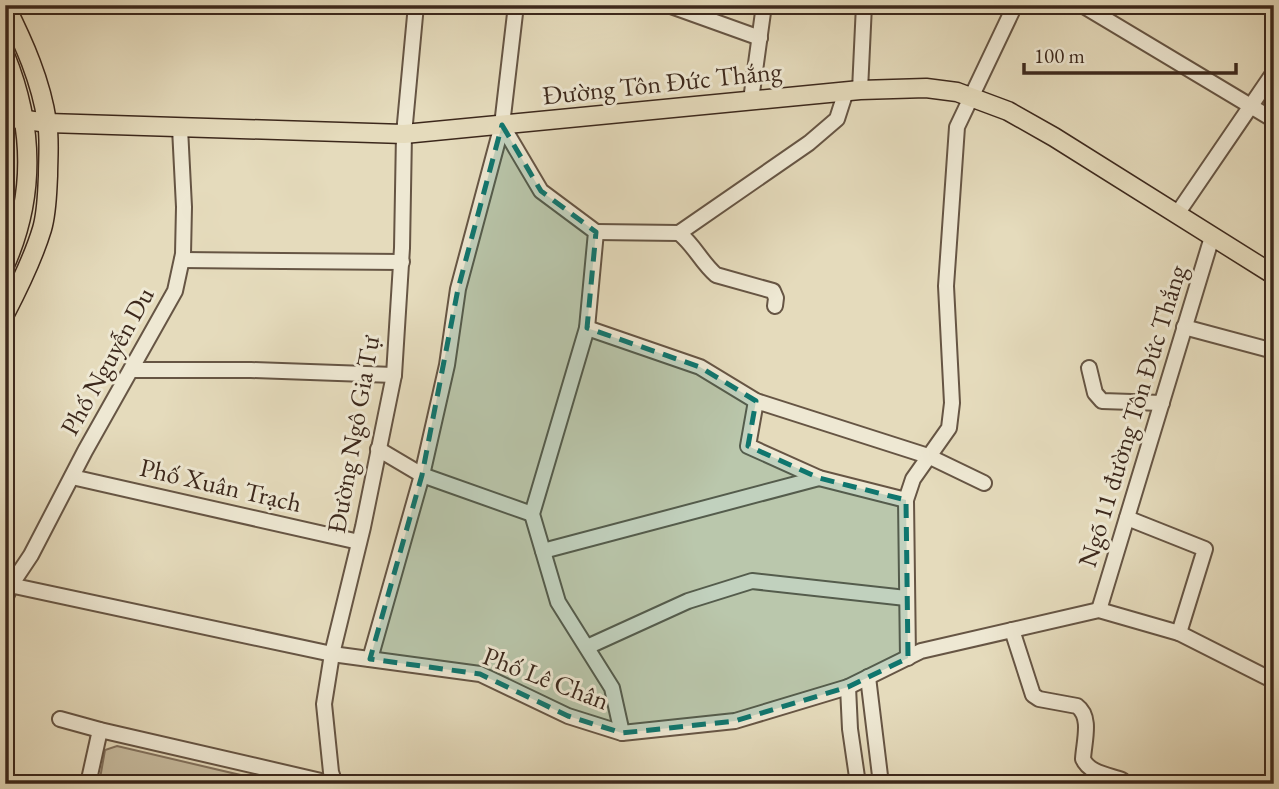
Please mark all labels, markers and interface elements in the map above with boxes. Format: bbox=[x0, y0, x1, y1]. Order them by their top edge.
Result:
scale bar bbox=[1024, 32, 1235, 76]
text: 100 m bbox=[1034, 42, 1085, 69]
street label: Đường Tôn Đức Thắng bbox=[541, 53, 784, 112]
street label: Ngõ 11 đường Tôn Đức Thắng bbox=[1070, 260, 1194, 571]
street label: Phố Nguyễn Du bbox=[52, 281, 162, 441]
street label: Đường Ngô Gia Tự bbox=[319, 332, 387, 536]
street label: Phố Xuân Trạch bbox=[137, 450, 305, 520]
street label: Phố Lê Chân bbox=[478, 638, 614, 718]

